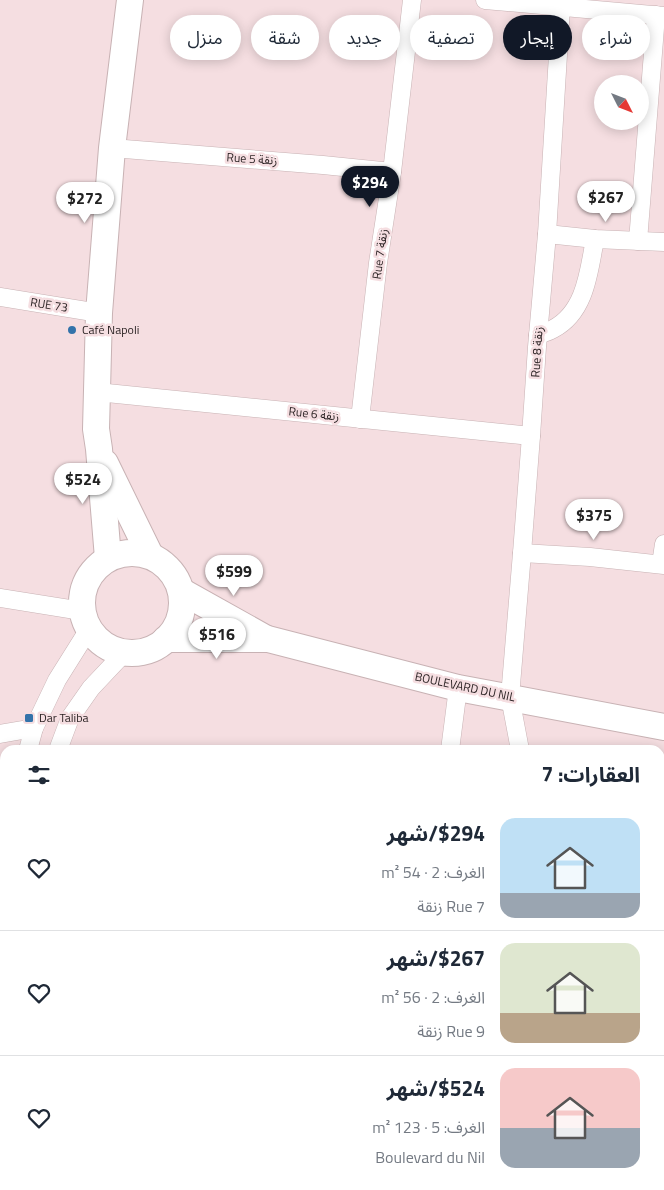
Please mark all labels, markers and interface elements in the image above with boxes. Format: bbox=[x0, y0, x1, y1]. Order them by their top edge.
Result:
chip: منزل bbox=[170, 15, 241, 60]
chip: شقة bbox=[251, 15, 319, 60]
chip: جديد bbox=[329, 15, 400, 60]
chip: تصفية bbox=[410, 15, 493, 60]
chip: إيجار bbox=[503, 15, 572, 60]
chip: شراء bbox=[582, 15, 650, 60]
north arrow bbox=[594, 75, 649, 130]
map controls bbox=[594, 75, 649, 130]
street label: Rue 5 زنقة bbox=[226, 147, 278, 170]
pin: $294 bbox=[340, 166, 400, 208]
text: $294 bbox=[352, 170, 388, 194]
pin: $267 bbox=[576, 180, 636, 223]
pin: $272 bbox=[55, 182, 115, 224]
text: $267 bbox=[588, 185, 624, 209]
text: $272 bbox=[67, 186, 103, 210]
street label: Rue 7 زنقة bbox=[367, 227, 392, 280]
street label: RUE 73 bbox=[29, 292, 69, 317]
place label: Café Napoli bbox=[82, 320, 139, 339]
marker: Café Napoli bbox=[66, 324, 78, 336]
street label: Rue 8 زنقة bbox=[525, 326, 548, 378]
street label: Rue 6 زنقة bbox=[288, 401, 340, 426]
pin: $524 bbox=[53, 462, 113, 505]
text: $524 bbox=[65, 467, 101, 491]
pin: $375 bbox=[564, 498, 624, 541]
text: $375 bbox=[576, 503, 612, 527]
pin: $599 bbox=[204, 554, 264, 597]
text: $599 bbox=[216, 559, 252, 583]
pin: $516 bbox=[187, 618, 247, 660]
text: $516 bbox=[199, 622, 235, 646]
street label: BOULEVARD DU NIL bbox=[413, 667, 517, 706]
place label: Dar Taliba bbox=[39, 708, 89, 727]
marker: Dar Taliba bbox=[23, 712, 35, 724]
text: العقارات: 7 bbox=[542, 758, 640, 790]
icon: filters bbox=[25, 761, 53, 789]
text: $294/شهر bbox=[387, 817, 485, 849]
icon: home bbox=[540, 838, 600, 898]
icon: heart bbox=[25, 854, 53, 882]
text: الغرف: 2 · 54 m² bbox=[381, 860, 485, 884]
text: Rue 7 زنقة bbox=[417, 894, 485, 918]
text: $267/شهر bbox=[387, 942, 485, 974]
icon: home bbox=[540, 963, 600, 1023]
icon: heart bbox=[25, 979, 53, 1007]
text: الغرف: 2 · 56 m² bbox=[381, 985, 485, 1009]
text: Rue 9 زنقة bbox=[417, 1019, 485, 1043]
text: $524/شهر bbox=[387, 1072, 485, 1104]
icon: home bbox=[540, 1088, 600, 1148]
icon: heart bbox=[25, 1104, 53, 1132]
text: الغرف: 5 · 123 m² bbox=[372, 1115, 485, 1139]
text: Boulevard du Nil bbox=[375, 1145, 485, 1169]

